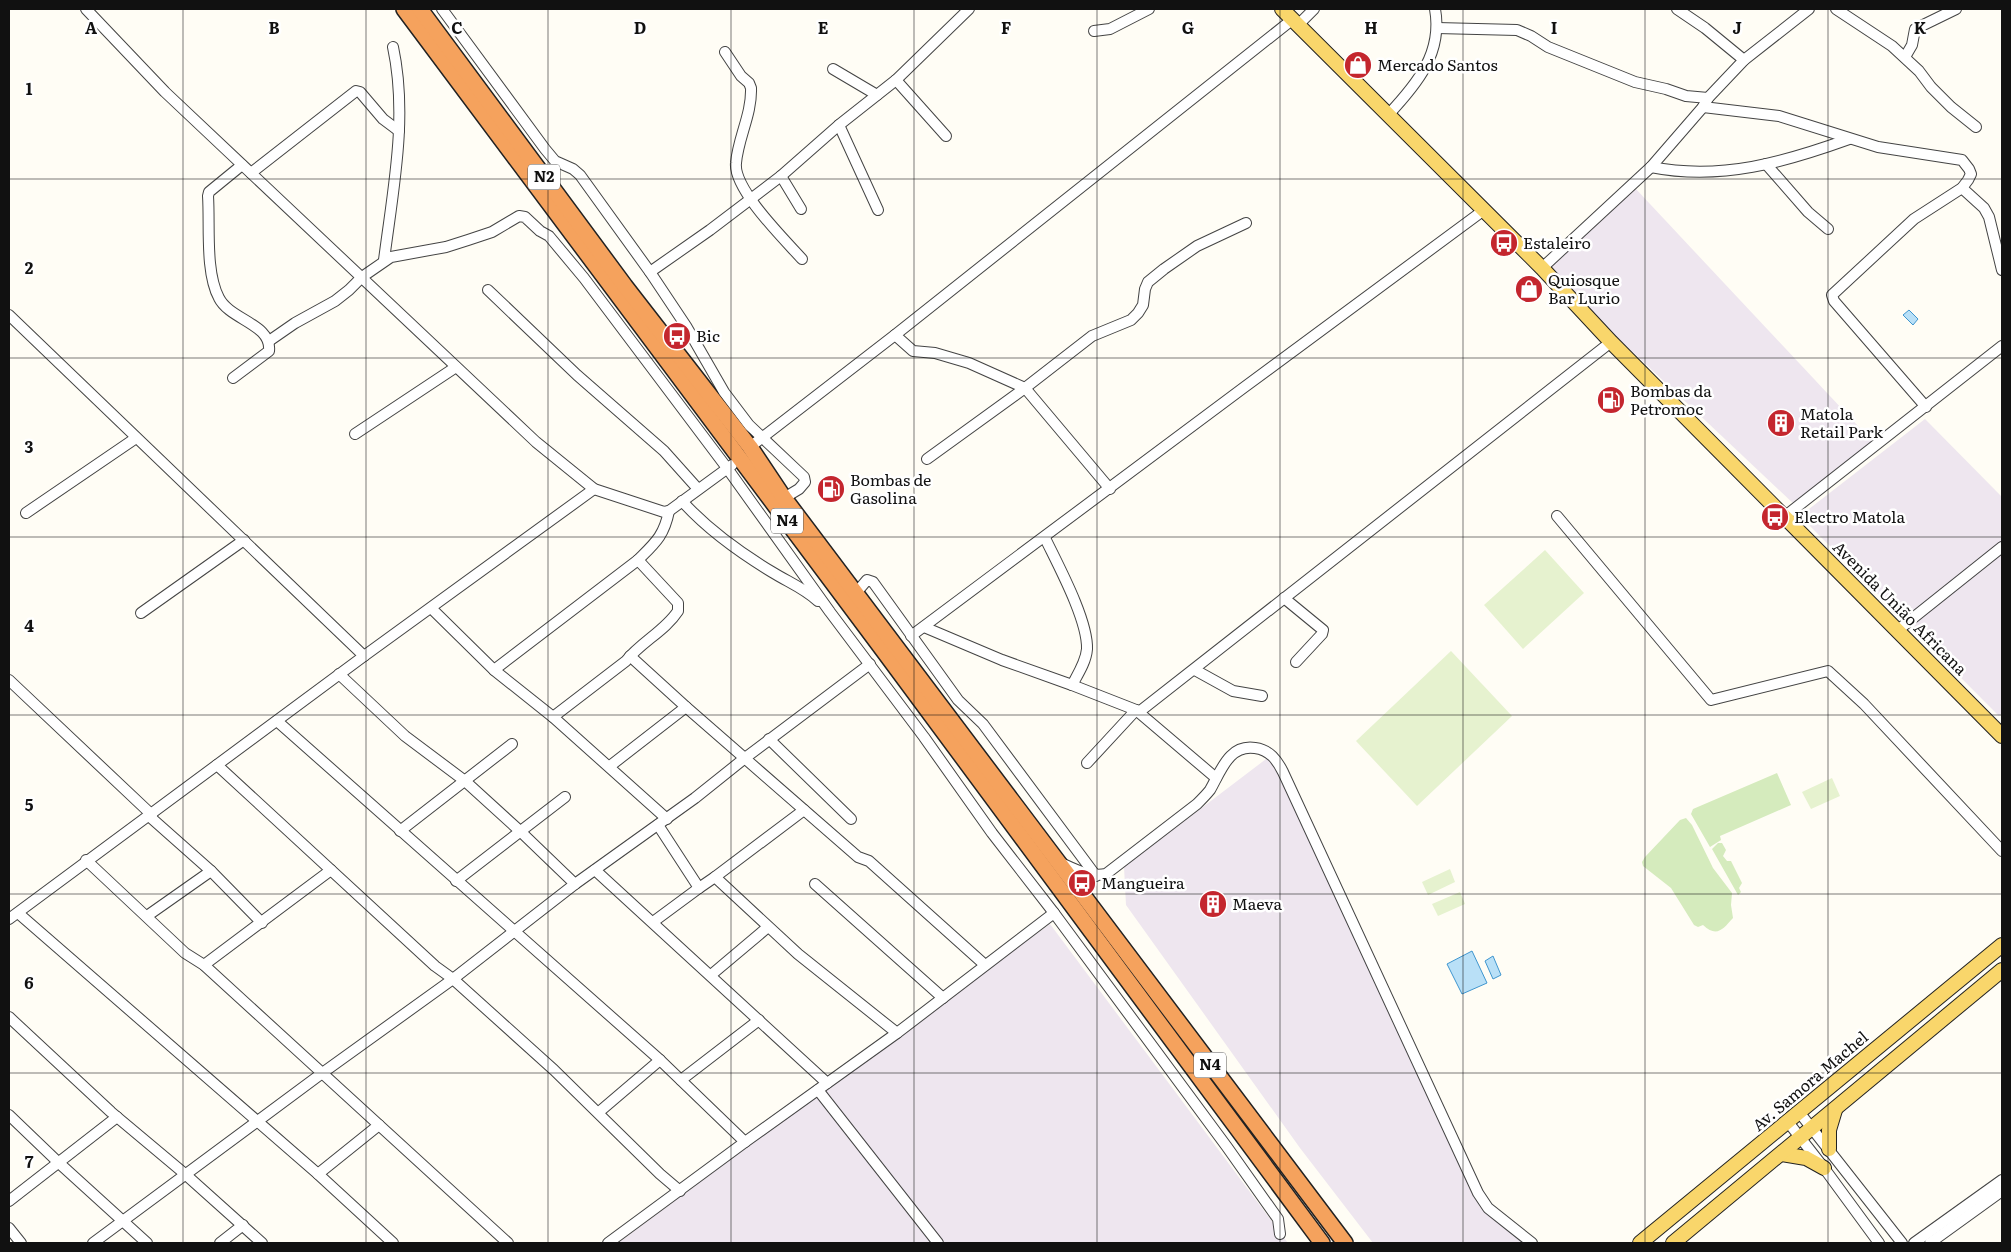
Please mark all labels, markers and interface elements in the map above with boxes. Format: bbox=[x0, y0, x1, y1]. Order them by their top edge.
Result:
text: A bbox=[85, 15, 97, 39]
text: B bbox=[268, 15, 280, 39]
text: C bbox=[451, 15, 463, 39]
text: D bbox=[634, 15, 646, 39]
text: E bbox=[818, 15, 829, 39]
text: F bbox=[1001, 15, 1011, 39]
text: G bbox=[1182, 15, 1194, 39]
text: H bbox=[1364, 15, 1378, 39]
text: I bbox=[1551, 15, 1557, 39]
text: J bbox=[1732, 15, 1742, 39]
text: K bbox=[1914, 15, 1927, 39]
shop icon: Mercado Santos bbox=[1343, 50, 1373, 80]
place label: Mercado Santos bbox=[1377, 52, 1498, 76]
text: 1 bbox=[26, 76, 33, 100]
road number: N2 bbox=[528, 164, 560, 190]
bus stop icon: Estaleiro bbox=[1489, 228, 1519, 258]
place label: Estaleiro bbox=[1523, 230, 1591, 254]
text: 2 bbox=[25, 255, 34, 279]
place label: Quiosque Bar Lurio bbox=[1548, 267, 1620, 309]
shop icon: Quiosque Bar Lurio bbox=[1514, 274, 1544, 304]
bus stop icon: Bic bbox=[662, 321, 692, 351]
place label: Bic bbox=[696, 323, 720, 347]
place label: Bombas da Petromoc bbox=[1630, 378, 1712, 420]
fuel station icon: Bombas da Petromoc bbox=[1596, 385, 1626, 415]
place label: Matola Retail Park bbox=[1800, 401, 1883, 443]
building icon: Matola Retail Park bbox=[1766, 408, 1796, 438]
text: 3 bbox=[25, 434, 34, 458]
place label: Bombas de Gasolina bbox=[850, 467, 931, 509]
fuel station icon: Bombas de Gasolina bbox=[816, 474, 846, 504]
bus stop icon: Electro Matola bbox=[1760, 502, 1790, 532]
place label: Electro Matola bbox=[1794, 504, 1905, 528]
road number: N4 bbox=[771, 508, 803, 534]
street label: Avenida União Africana bbox=[1828, 535, 1974, 680]
text: 4 bbox=[24, 613, 34, 637]
text: 5 bbox=[25, 792, 34, 816]
bus stop icon: Mangueira bbox=[1067, 868, 1097, 898]
place label: Mangueira bbox=[1101, 870, 1185, 894]
building icon: Maeva bbox=[1198, 889, 1228, 919]
place label: Maeva bbox=[1232, 891, 1283, 915]
text: 6 bbox=[24, 970, 34, 994]
street label: Av. Samora Machel bbox=[1746, 1024, 1873, 1136]
road number: N4 bbox=[1194, 1052, 1226, 1078]
text: 7 bbox=[25, 1149, 34, 1173]

